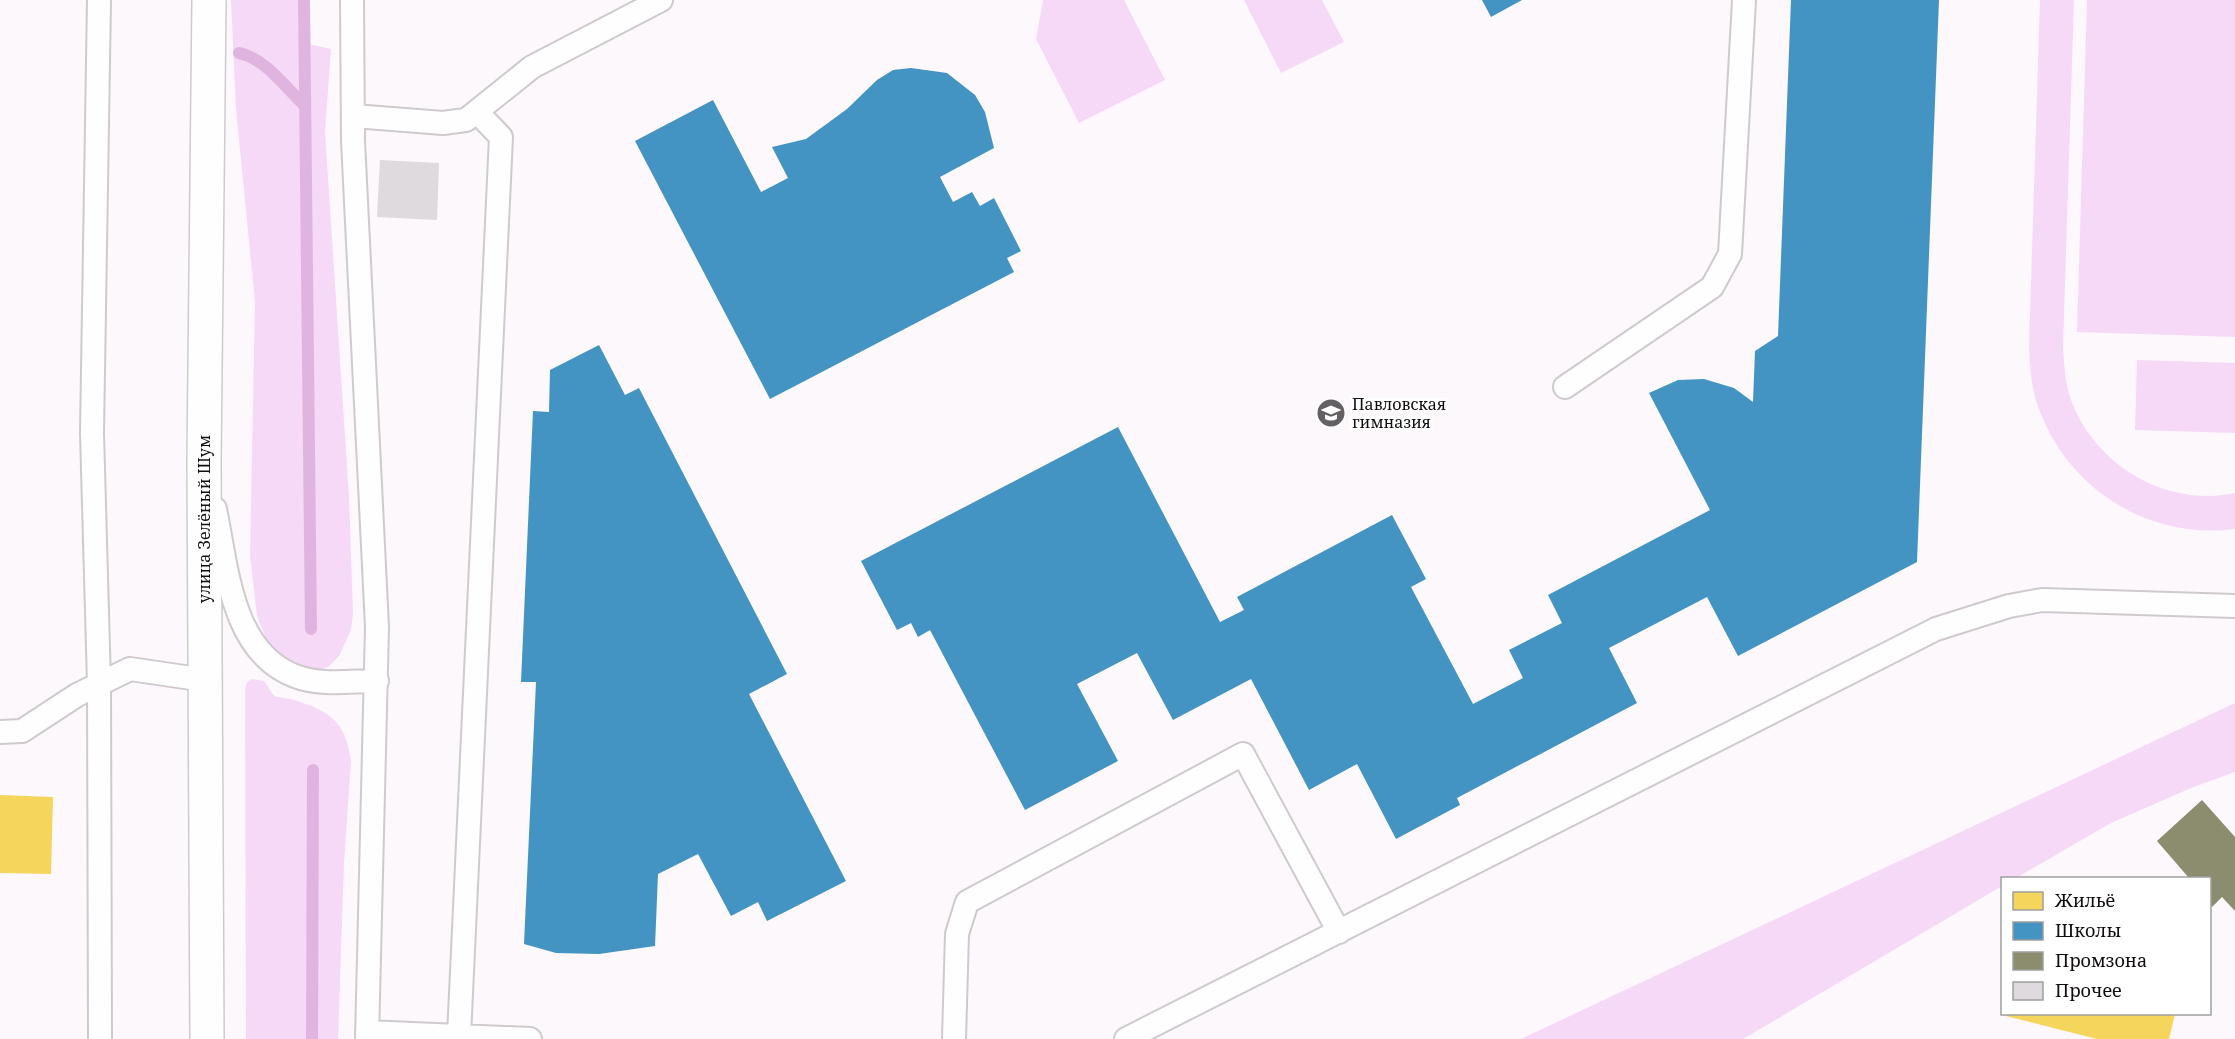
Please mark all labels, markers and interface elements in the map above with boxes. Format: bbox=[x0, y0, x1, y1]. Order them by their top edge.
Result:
place label: Павловская гимназия bbox=[1352, 393, 1446, 433]
school or university icon: Павловская гимназия bbox=[1315, 397, 1347, 429]
street label: улица Зелёный Шум bbox=[193, 435, 215, 603]
legend bbox=[2001, 877, 2211, 1015]
text: Жильё bbox=[2054, 888, 2115, 912]
text: Школы bbox=[2055, 918, 2121, 942]
text: Промзона bbox=[2055, 948, 2147, 972]
text: Прочее bbox=[2055, 978, 2122, 1002]

